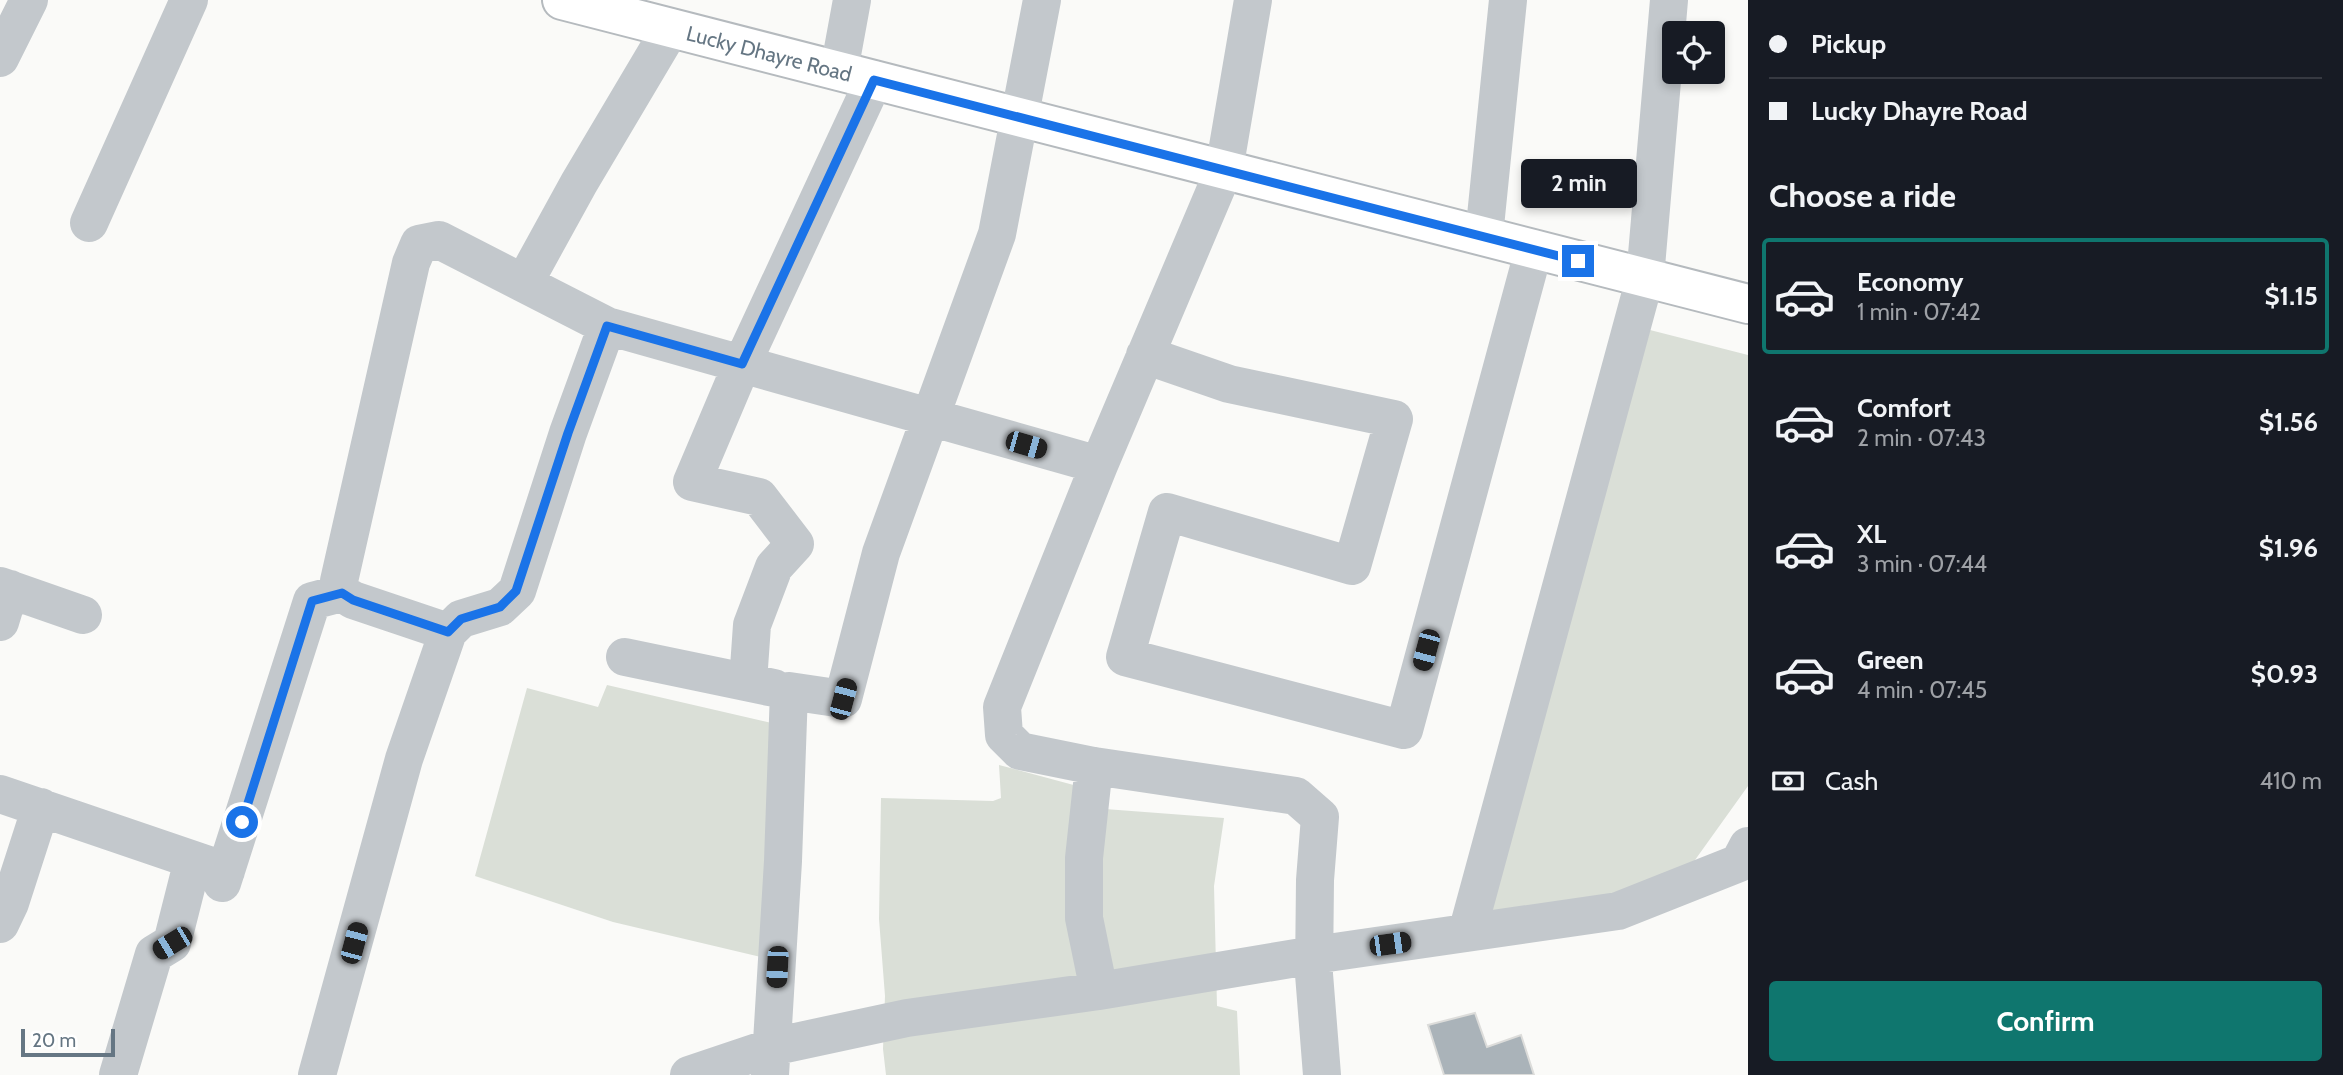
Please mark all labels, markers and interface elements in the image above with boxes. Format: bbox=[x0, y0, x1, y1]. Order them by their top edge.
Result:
street label: Lucky Dhayre Road bbox=[684, 20, 855, 86]
map controls bbox=[1662, 21, 1725, 84]
button: locate bbox=[1662, 21, 1725, 84]
text: Pickup bbox=[1811, 28, 1886, 60]
text: Lucky Dhayre Road bbox=[1811, 95, 2028, 127]
callout: 2 min bbox=[1520, 160, 1636, 208]
text: 2 min bbox=[1551, 169, 1607, 197]
text: Choose a ride bbox=[1769, 176, 1956, 215]
route end bbox=[1562, 245, 1594, 277]
icon: car bbox=[1773, 265, 1836, 328]
text: Economy bbox=[1857, 266, 1963, 298]
text: $1.15 bbox=[2264, 280, 2318, 312]
text: 1 min · 07:42 bbox=[1857, 298, 1981, 326]
icon: car bbox=[1773, 391, 1836, 454]
text: Comfort bbox=[1857, 392, 1951, 424]
text: $1.56 bbox=[2259, 406, 2318, 438]
text: 2 min · 07:43 bbox=[1857, 424, 1986, 452]
car bbox=[1003, 429, 1050, 461]
icon: car bbox=[1773, 517, 1836, 580]
text: XL bbox=[1857, 518, 1886, 550]
text: $1.96 bbox=[2259, 532, 2318, 564]
text: 3 min · 07:44 bbox=[1857, 550, 1987, 578]
car bbox=[1411, 627, 1442, 673]
icon: car bbox=[1773, 643, 1836, 706]
text: Green bbox=[1857, 644, 1924, 676]
text: $0.93 bbox=[2251, 658, 2318, 690]
car bbox=[828, 676, 859, 722]
text: 4 min · 07:45 bbox=[1857, 676, 1987, 704]
icon: cash bbox=[1769, 762, 1807, 800]
text: Cash bbox=[1825, 765, 1878, 797]
text: 410 m bbox=[2260, 767, 2322, 795]
route start bbox=[226, 806, 258, 838]
car bbox=[339, 920, 370, 966]
car bbox=[149, 923, 196, 963]
car bbox=[1368, 931, 1413, 957]
car bbox=[766, 945, 789, 989]
button: Confirm bbox=[1769, 981, 2322, 1061]
scale bar bbox=[21, 1026, 116, 1058]
text: 20 m bbox=[32, 1029, 76, 1052]

